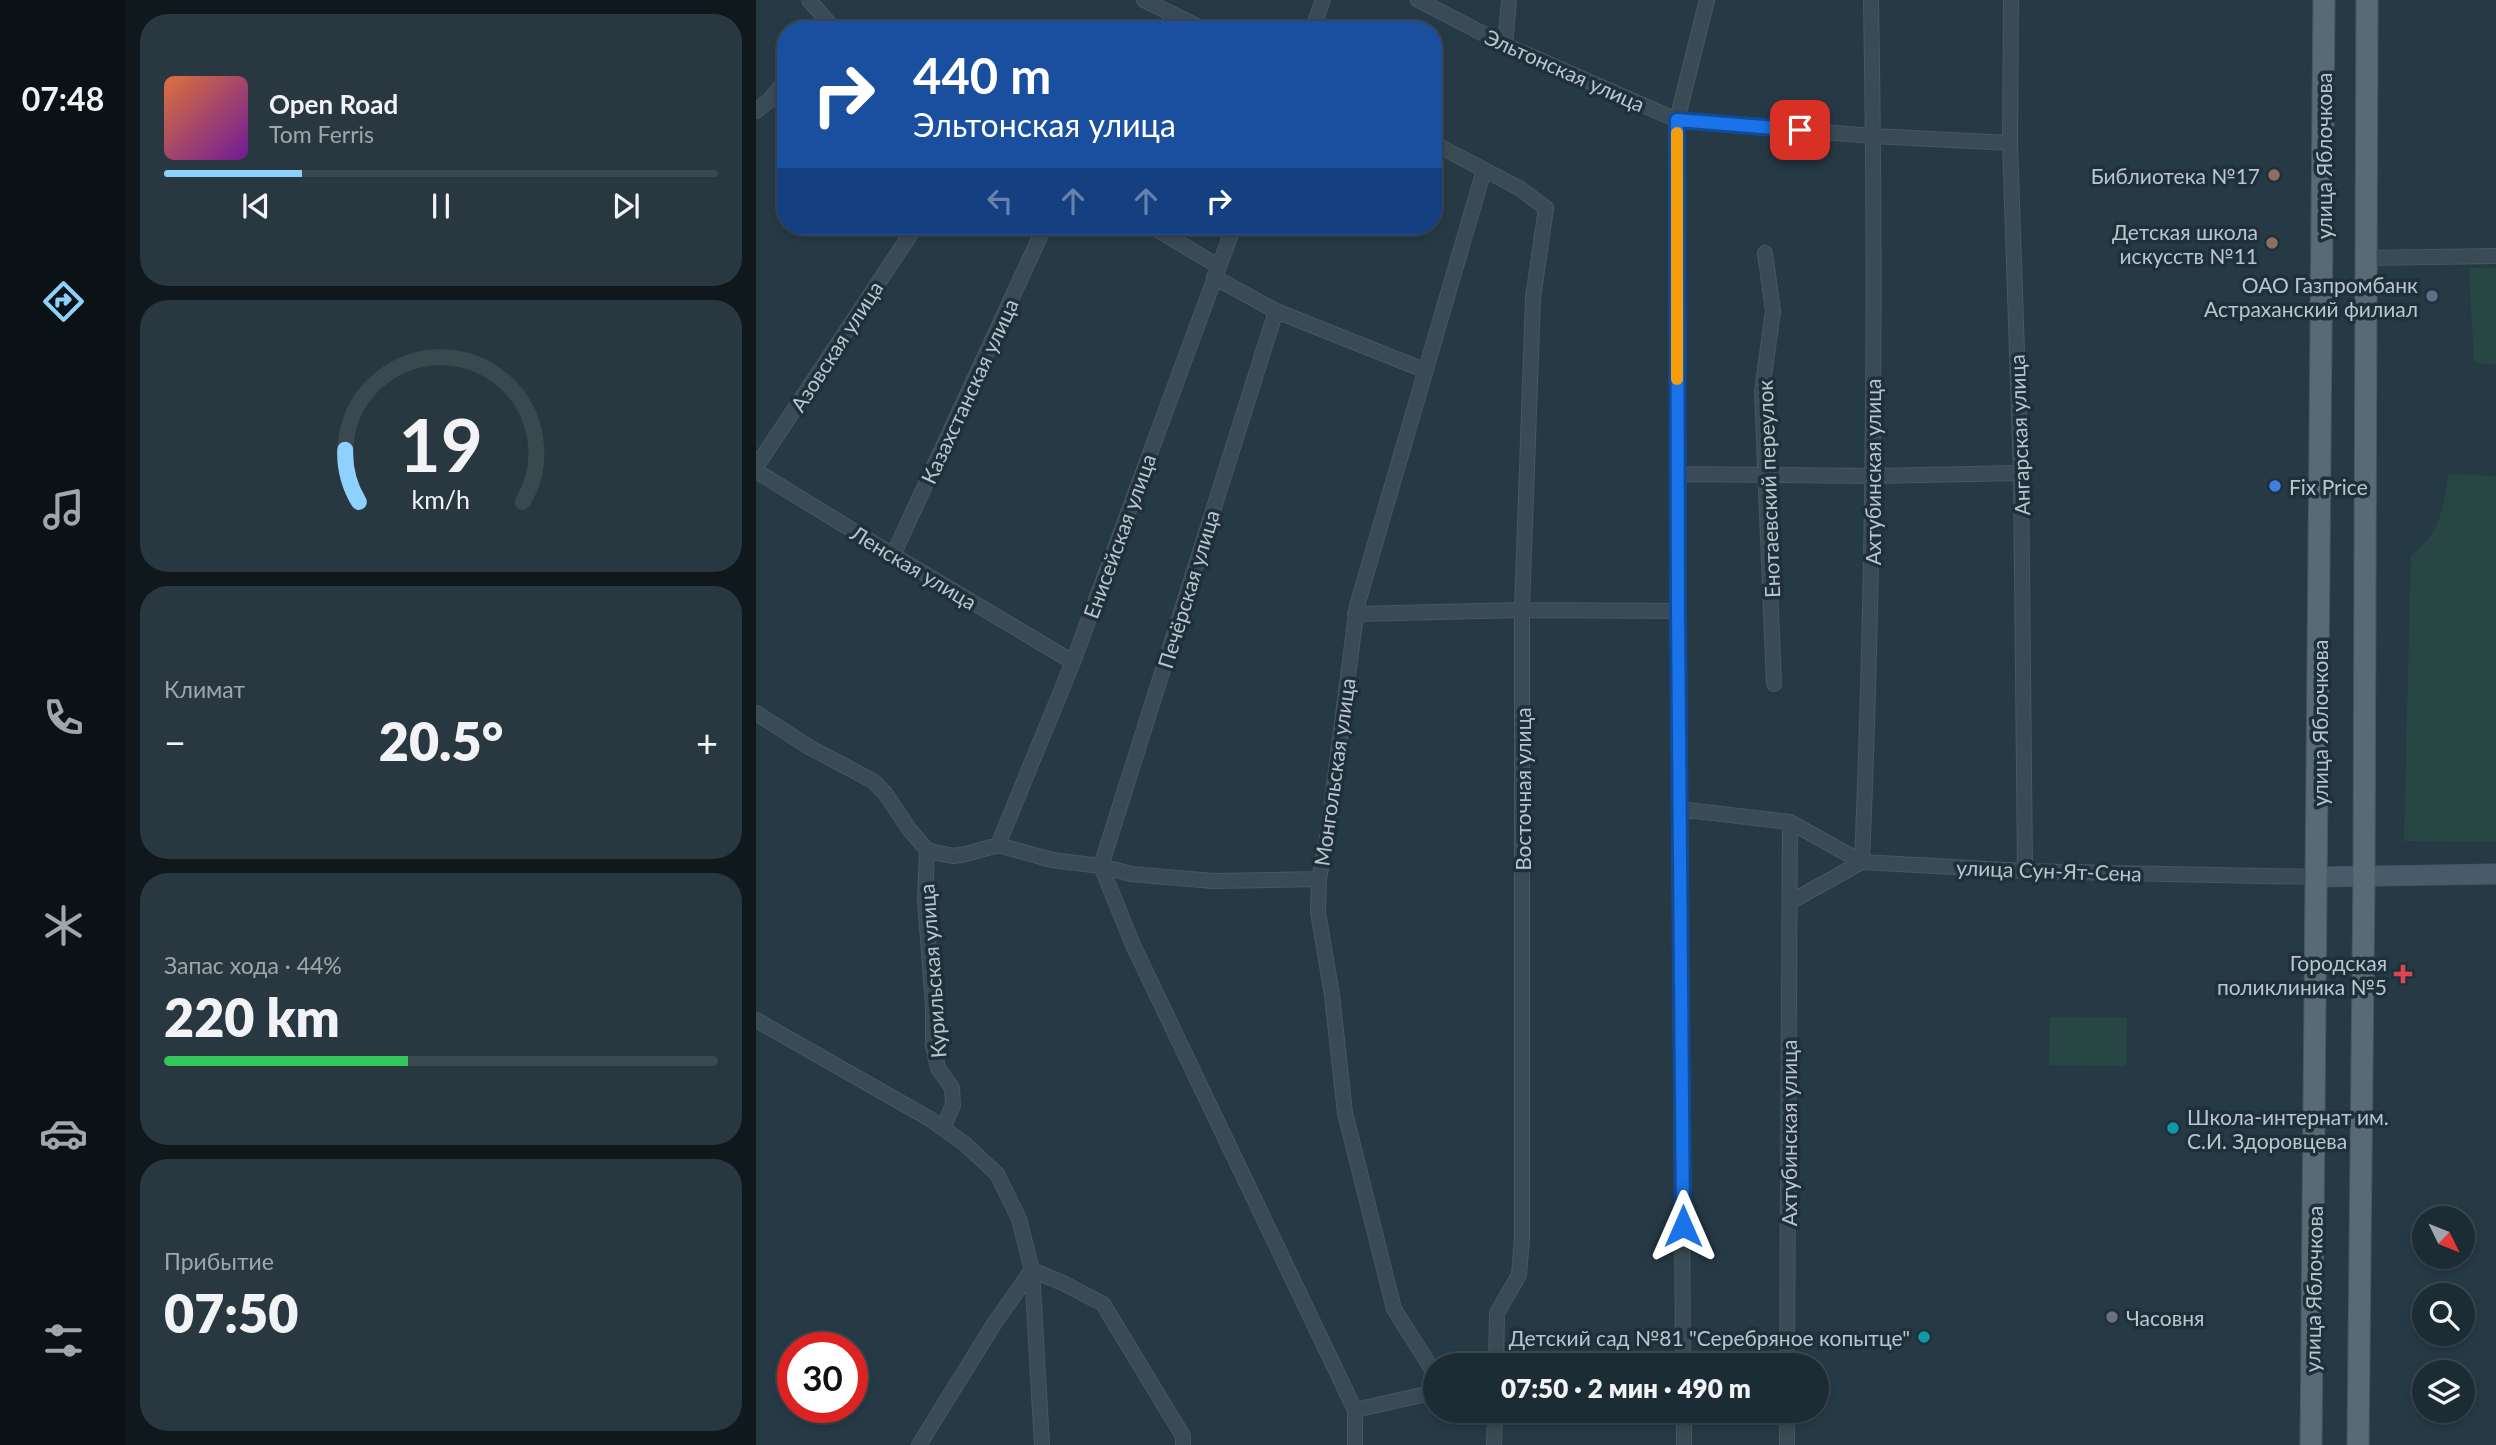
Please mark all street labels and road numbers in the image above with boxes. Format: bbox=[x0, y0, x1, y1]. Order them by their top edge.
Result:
street label: Эльтонская улица bbox=[1481, 23, 1649, 117]
street label: улица Яблочкова bbox=[2311, 73, 2336, 239]
street label: Азовская улица bbox=[785, 276, 887, 416]
street label: Казахстанская улица bbox=[915, 294, 1023, 488]
street label: Ангарская улица bbox=[2004, 354, 2034, 516]
street label: Енотаевский переулок bbox=[1752, 379, 1784, 599]
street label: Ахтубинская улица bbox=[1860, 379, 1885, 565]
street label: Енисейская улица bbox=[1078, 450, 1160, 622]
street label: Печёрская улица bbox=[1152, 507, 1224, 671]
street label: Ленская улица bbox=[846, 519, 981, 614]
street label: улица Яблочкова bbox=[2307, 640, 2332, 806]
street label: Монгольская улица bbox=[1308, 676, 1360, 868]
street label: Восточная улица bbox=[1510, 707, 1535, 871]
street label: улица Сун-Ят-Сена bbox=[1956, 854, 2142, 886]
street label: Курильская улица bbox=[913, 883, 951, 1059]
street label: Ахтубинская улица bbox=[1776, 1040, 1801, 1226]
street label: улица Яблочкова bbox=[2299, 1205, 2327, 1373]

